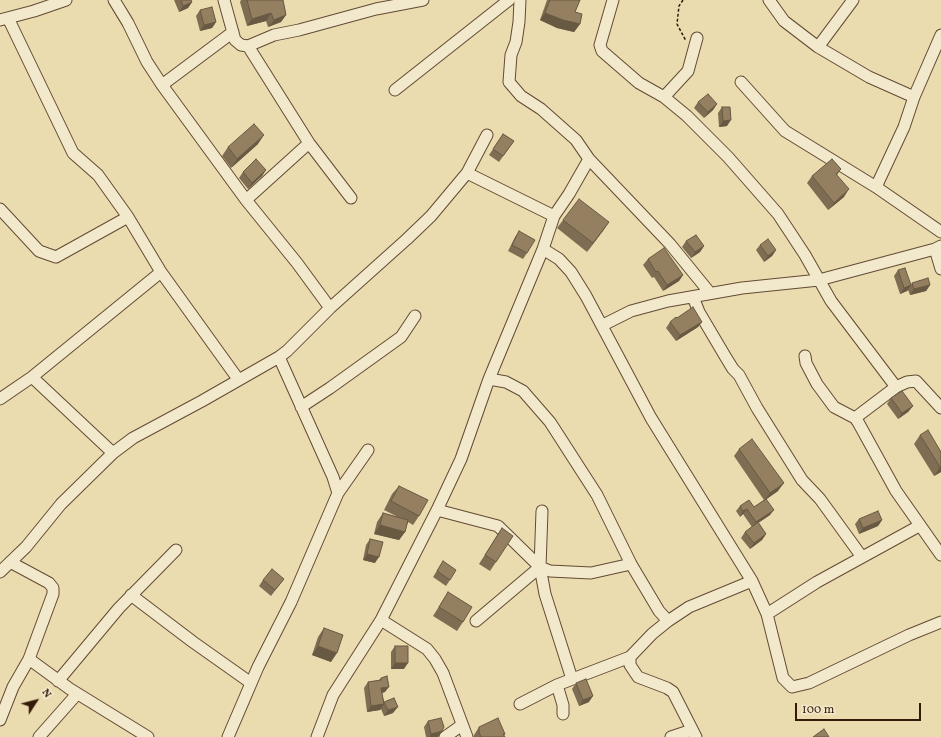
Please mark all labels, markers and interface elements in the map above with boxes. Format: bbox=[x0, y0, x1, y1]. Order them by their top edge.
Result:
north arrow bbox=[16, 681, 56, 721]
text: N bbox=[38, 686, 55, 701]
scale bar bbox=[797, 695, 923, 721]
text: 100 m bbox=[802, 702, 834, 718]

